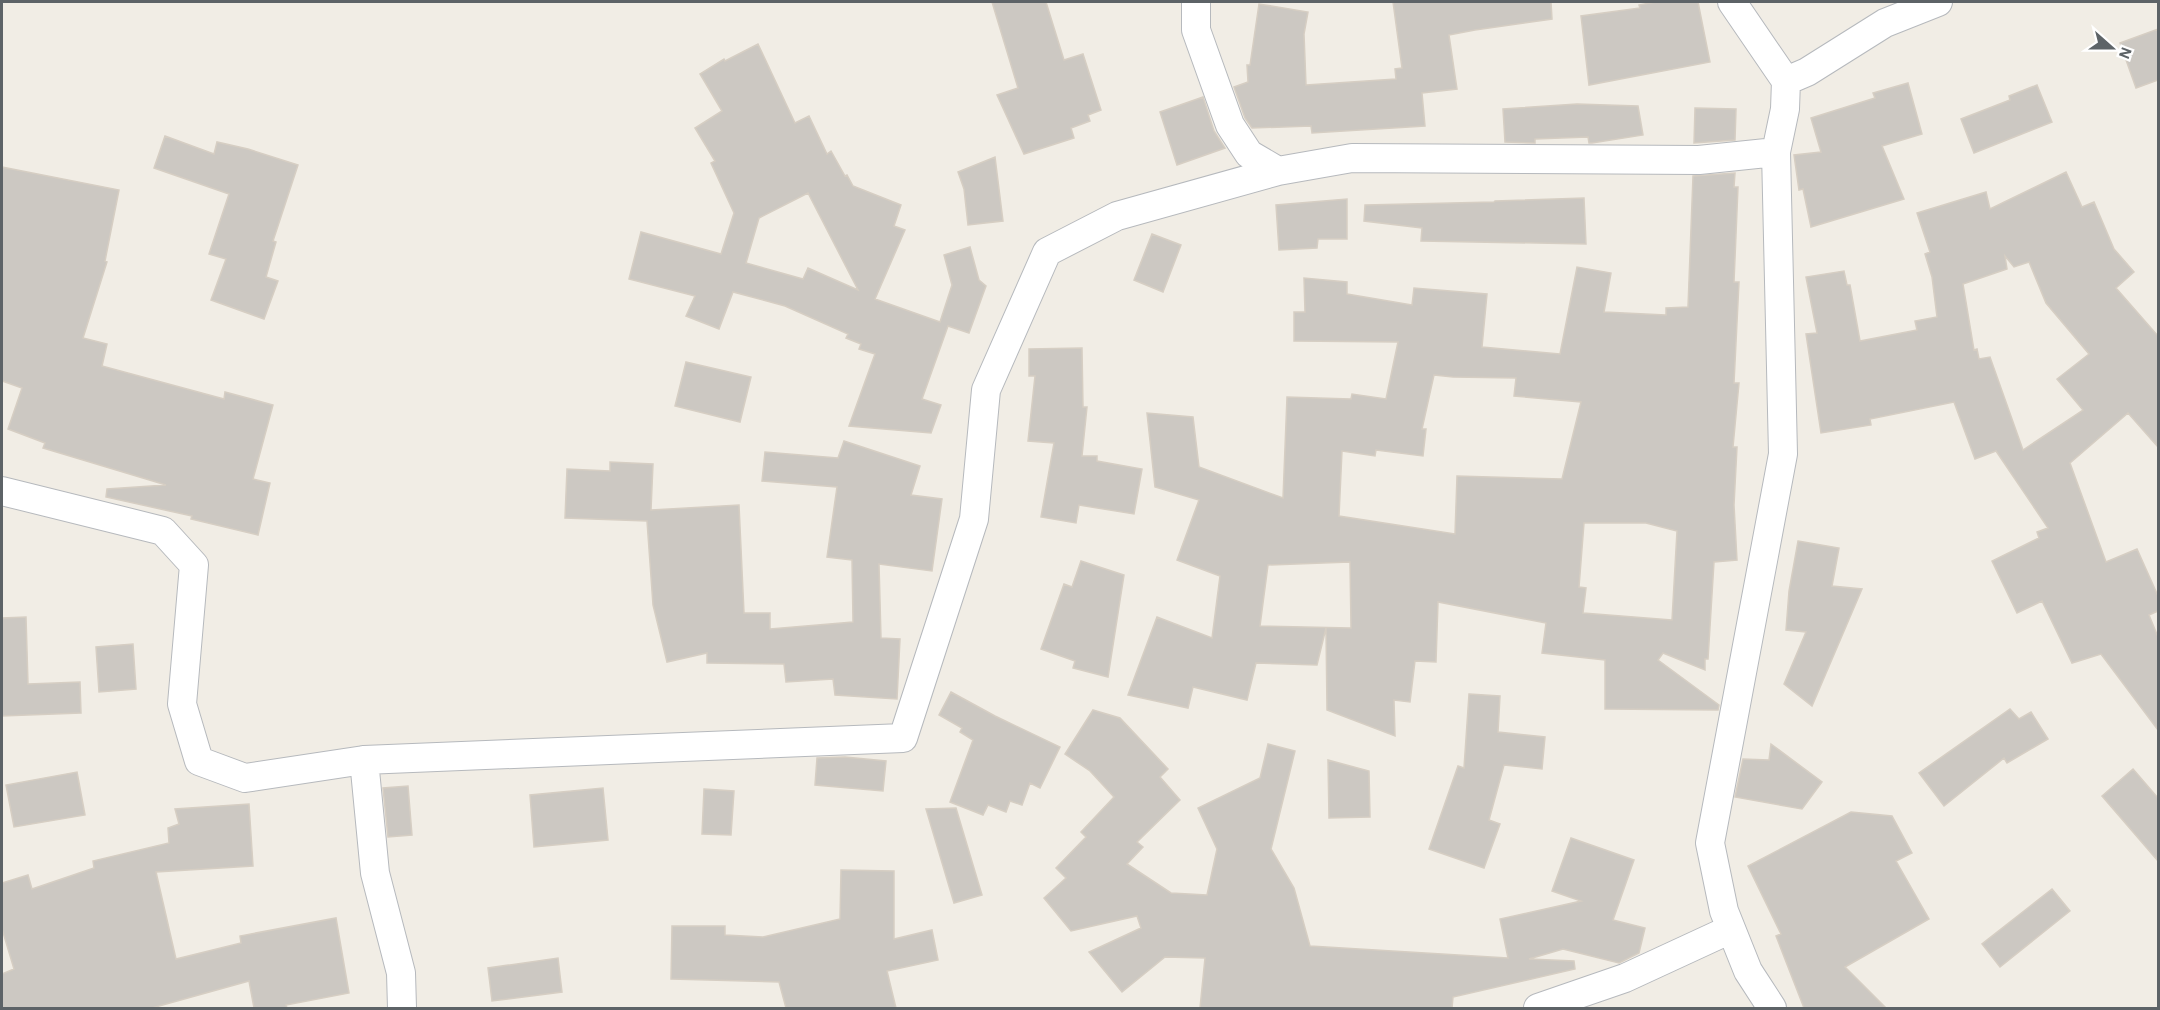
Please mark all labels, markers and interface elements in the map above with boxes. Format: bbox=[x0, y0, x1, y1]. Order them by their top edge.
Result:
north arrow bbox=[2082, 18, 2142, 78]
text: N bbox=[2116, 45, 2135, 61]

